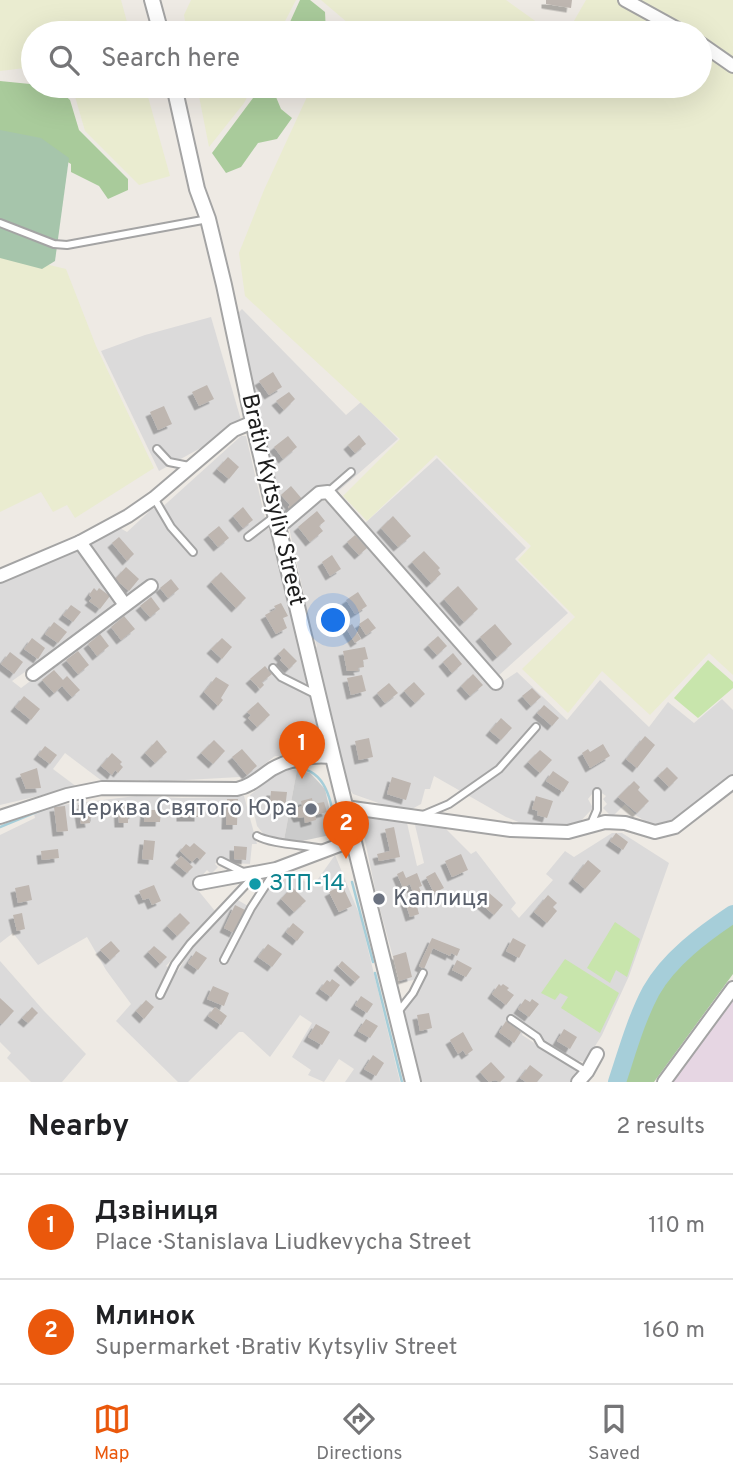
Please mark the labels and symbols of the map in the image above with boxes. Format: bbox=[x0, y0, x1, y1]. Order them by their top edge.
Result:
street label: Brativ Kytsyliv Street bbox=[234, 391, 310, 609]
your location bbox=[316, 603, 350, 637]
pin: 1 bbox=[279, 721, 325, 779]
place label: Церква Святого Юра bbox=[70, 795, 297, 824]
marker: Церква Святого Юра bbox=[303, 801, 319, 817]
pin: 2 bbox=[323, 801, 369, 859]
place label: ЗТП-14 bbox=[269, 870, 345, 899]
marker: ЗТП-14 bbox=[247, 876, 263, 892]
place label: Каплиця bbox=[393, 885, 489, 914]
marker: Каплиця bbox=[371, 891, 387, 907]

